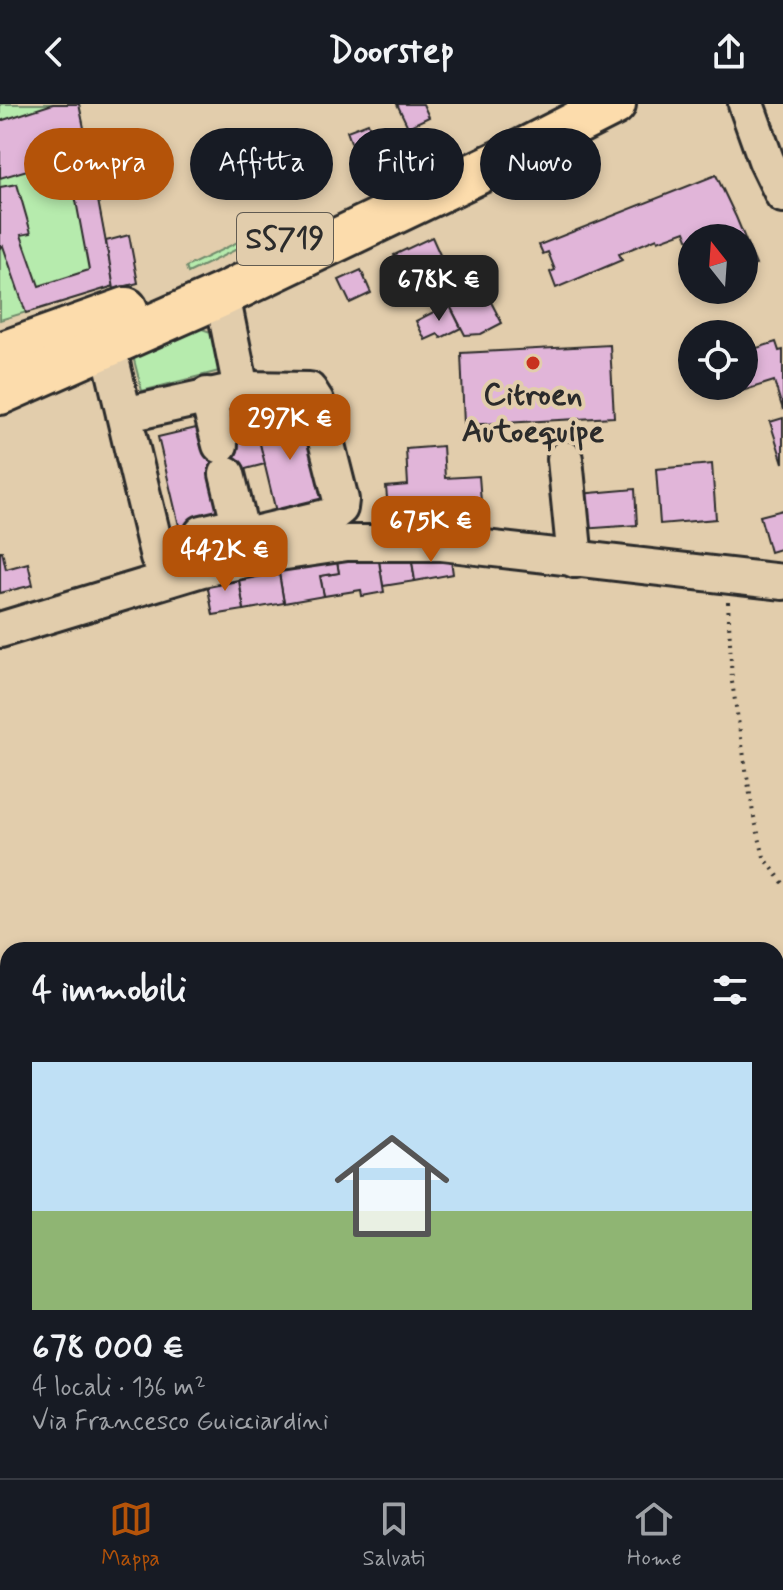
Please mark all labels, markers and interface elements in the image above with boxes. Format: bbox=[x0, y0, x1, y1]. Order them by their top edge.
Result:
text: Doorstep bbox=[329, 29, 454, 76]
icon: back bbox=[32, 30, 76, 74]
icon: share bbox=[707, 30, 751, 74]
chip: Compra bbox=[24, 128, 174, 200]
chip: Affitta bbox=[190, 128, 333, 200]
chip: Filtri bbox=[349, 128, 464, 200]
chip: Nuovo bbox=[480, 128, 601, 200]
road number: SS719 bbox=[237, 213, 333, 265]
north arrow bbox=[678, 224, 758, 304]
map controls bbox=[678, 224, 758, 400]
pin: 678K € bbox=[374, 255, 504, 323]
text: 678K € bbox=[398, 264, 480, 298]
button: locate bbox=[678, 320, 758, 400]
marker: Citroen Autoequipe bbox=[524, 354, 542, 372]
place label: Citroen Autoequipe bbox=[462, 374, 604, 453]
pin: 297K € bbox=[225, 394, 355, 462]
text: 297K € bbox=[247, 403, 333, 437]
pin: 675K € bbox=[366, 496, 496, 564]
text: 675K € bbox=[389, 505, 473, 539]
pin: 442K € bbox=[160, 525, 290, 593]
text: 442K € bbox=[181, 534, 269, 568]
text: 4 immobili bbox=[32, 968, 187, 1013]
icon: filters bbox=[708, 968, 752, 1012]
icon: home bbox=[320, 1114, 464, 1258]
text: 678 000 € bbox=[32, 1326, 184, 1371]
text: 4 locali · 136 m² bbox=[32, 1371, 206, 1405]
text: Via Francesco Guicciardini bbox=[32, 1405, 329, 1439]
tab: Mappa bbox=[101, 1497, 160, 1573]
tab: Salvati bbox=[362, 1497, 425, 1573]
tab: Home bbox=[627, 1497, 682, 1573]

